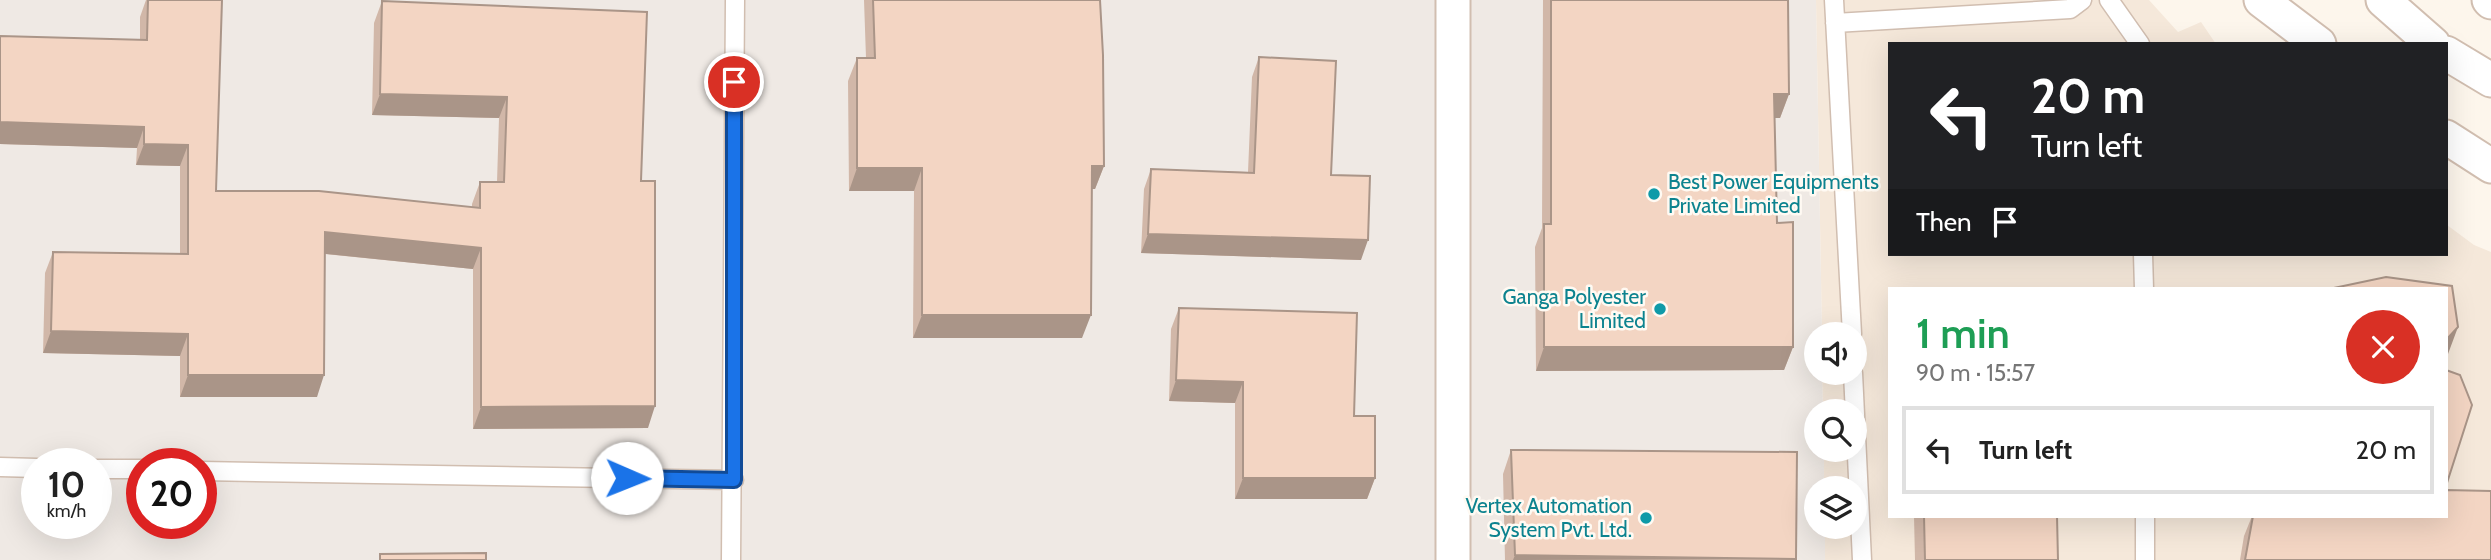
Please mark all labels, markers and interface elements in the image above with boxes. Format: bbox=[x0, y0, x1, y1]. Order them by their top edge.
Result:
pin bbox=[704, 52, 764, 112]
icon: arrive bbox=[715, 63, 753, 101]
text: 20 m bbox=[2031, 66, 2145, 125]
icon: left bbox=[1916, 70, 2007, 161]
text: Turn left bbox=[2031, 126, 2142, 165]
place label: Best Power Equipments Private Limited bbox=[1668, 169, 1879, 218]
marker: Best Power Equipments Private Limited bbox=[1646, 186, 1662, 202]
icon: arrive bbox=[1986, 203, 2024, 241]
text: Then bbox=[1916, 206, 1972, 238]
place label: Ganga Polyester Limited bbox=[1502, 284, 1646, 333]
marker: Ganga Polyester Limited bbox=[1652, 301, 1668, 317]
text: 1 min bbox=[1916, 307, 2010, 359]
button: close bbox=[2346, 310, 2420, 384]
map controls bbox=[1804, 322, 1867, 539]
button: sound bbox=[1804, 322, 1867, 385]
text: 90 m · 15:57 bbox=[1916, 359, 2035, 387]
button: search bbox=[1804, 399, 1867, 462]
icon: left bbox=[1920, 431, 1958, 469]
text: Turn left bbox=[1979, 434, 2072, 466]
text: 20 m bbox=[2356, 434, 2416, 466]
position arrow bbox=[590, 441, 664, 515]
speed limit sign: 20 bbox=[126, 448, 217, 539]
text: 10 bbox=[48, 463, 85, 506]
button: layers bbox=[1804, 476, 1867, 539]
place label: Vertex Automation System Pvt. Ltd. bbox=[1465, 493, 1632, 542]
text: km/h bbox=[47, 500, 86, 522]
marker: Vertex Automation System Pvt. Ltd. bbox=[1638, 510, 1654, 526]

